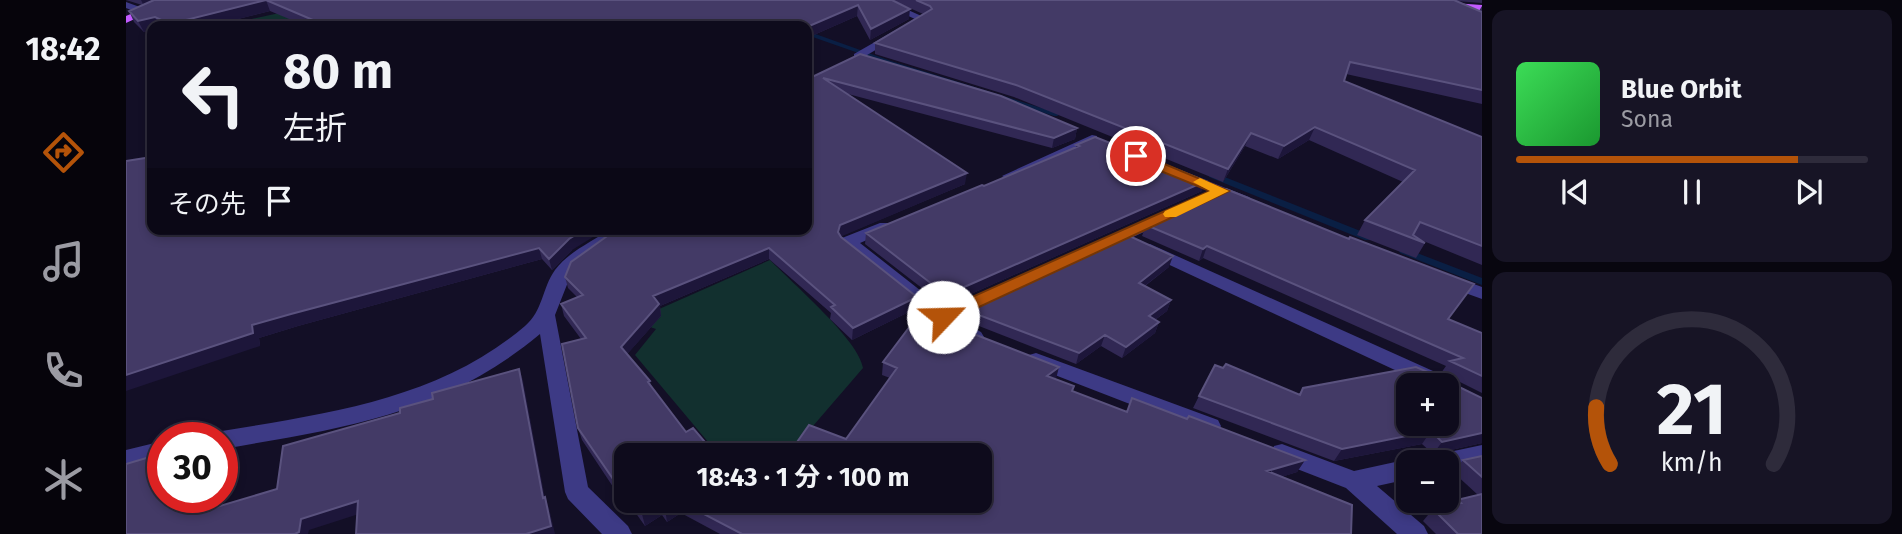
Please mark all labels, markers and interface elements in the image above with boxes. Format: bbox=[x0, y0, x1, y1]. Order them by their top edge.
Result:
text: 18:42 bbox=[26, 30, 100, 68]
text: 80 m bbox=[283, 42, 393, 101]
icon: left bbox=[168, 49, 259, 140]
text: Blue Orbit bbox=[1621, 74, 1741, 105]
text: Sona bbox=[1621, 105, 1673, 133]
text: 左折 bbox=[283, 109, 347, 147]
pin bbox=[1106, 126, 1166, 186]
icon: directions bbox=[39, 128, 88, 177]
icon: arrive bbox=[1117, 137, 1155, 175]
icon: previous bbox=[1556, 173, 1594, 211]
icon: pause bbox=[1673, 173, 1711, 211]
icon: next bbox=[1790, 173, 1828, 211]
icon: arrive bbox=[260, 182, 298, 220]
text: その先 bbox=[168, 189, 246, 220]
icon: music bbox=[39, 237, 88, 286]
position arrow bbox=[906, 280, 980, 354]
icon: phone bbox=[39, 346, 88, 395]
text: 21 bbox=[1657, 366, 1727, 453]
map controls bbox=[1396, 373, 1459, 513]
button: + bbox=[1396, 373, 1459, 436]
speed limit sign: 30 bbox=[147, 422, 238, 513]
text: km/h bbox=[1661, 448, 1723, 478]
button: − bbox=[1396, 450, 1459, 513]
icon: climate bbox=[39, 455, 88, 504]
text: 18:43 · 1 分 · 100 m bbox=[696, 462, 910, 493]

